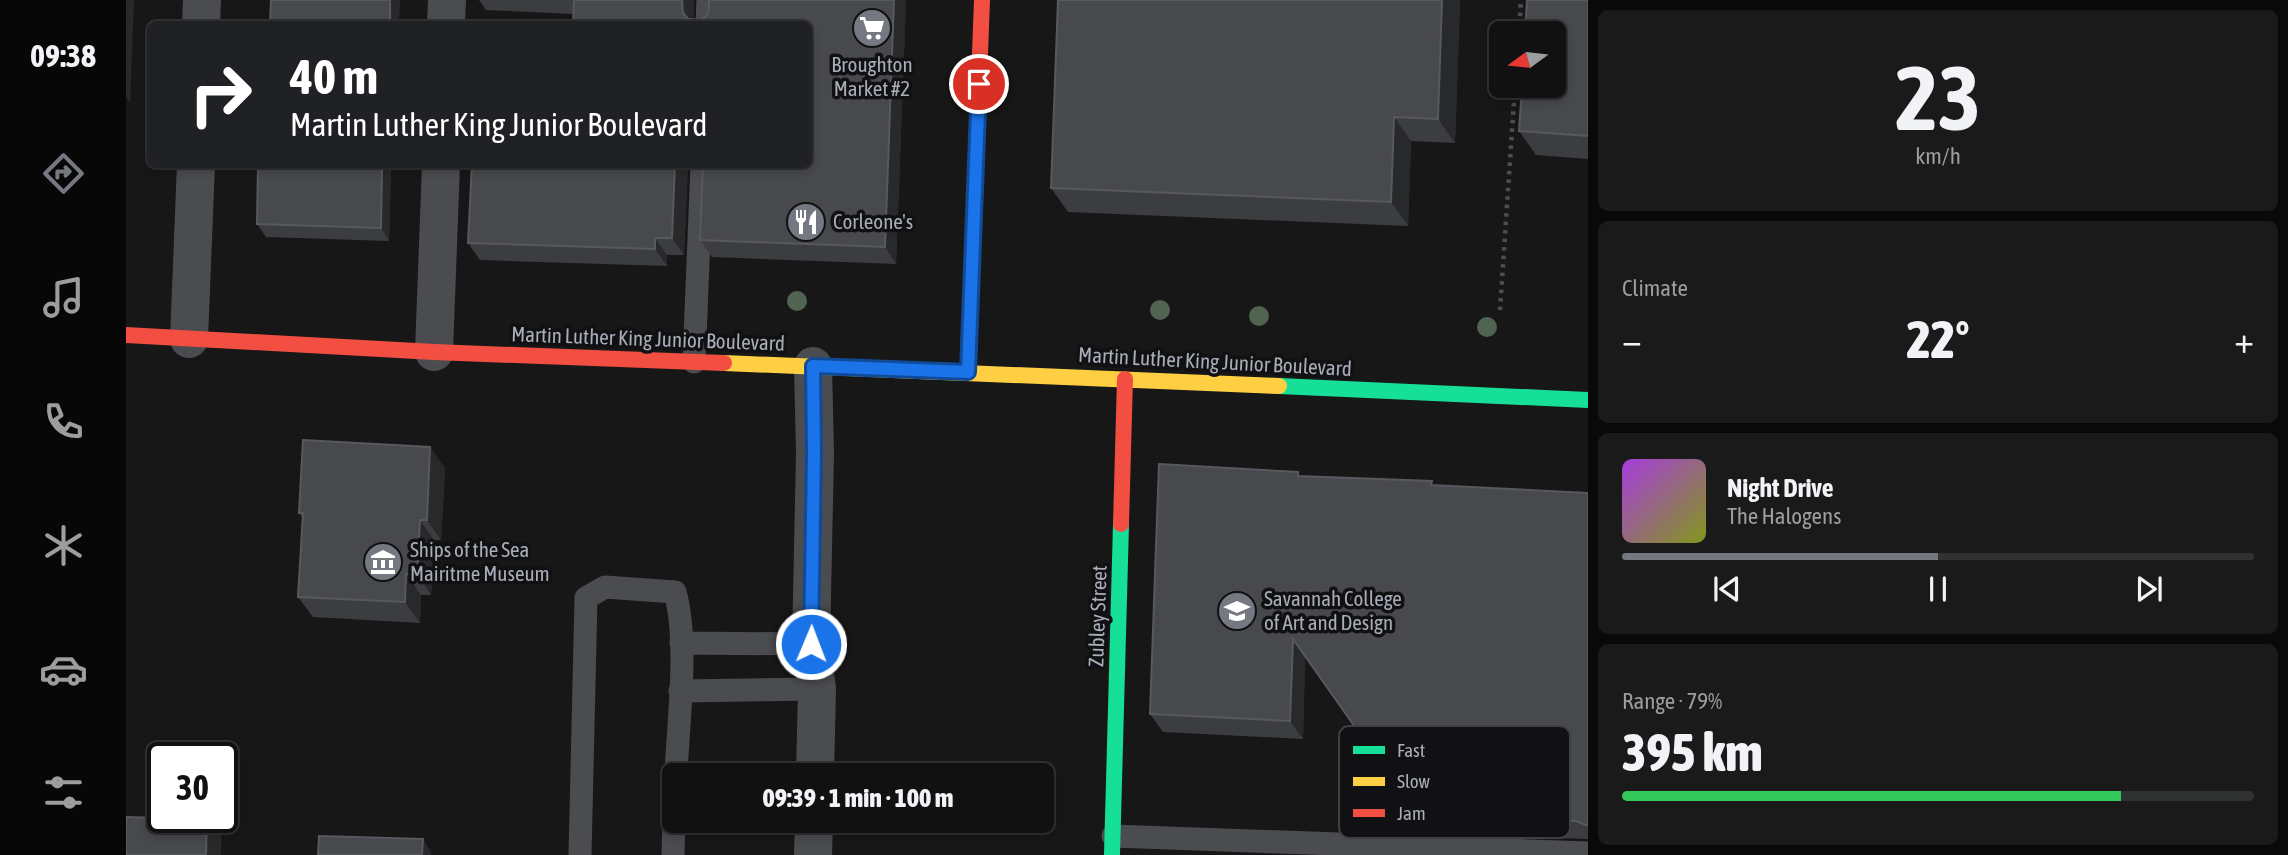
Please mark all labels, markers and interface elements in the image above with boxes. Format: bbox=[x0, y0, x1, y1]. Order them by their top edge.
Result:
supermarket icon: Broughton Market #2 bbox=[851, 7, 893, 49]
north arrow bbox=[1489, 21, 1566, 98]
map controls bbox=[1489, 21, 1566, 98]
text: 09:38 bbox=[30, 37, 96, 74]
text: 23 bbox=[1895, 45, 1981, 149]
text: 40 m bbox=[290, 48, 378, 104]
icon: right bbox=[175, 49, 266, 140]
place label: Broughton Market #2 bbox=[831, 52, 913, 100]
pin bbox=[949, 54, 1009, 114]
icon: arrive bbox=[960, 65, 998, 103]
text: Martin Luther King Junior Boulevard bbox=[290, 106, 707, 143]
text: km/h bbox=[1915, 143, 1961, 169]
icon: directions bbox=[39, 149, 88, 198]
restaurant icon: Corleone's bbox=[785, 201, 827, 243]
place label: Corleone's bbox=[833, 209, 913, 233]
icon: music bbox=[39, 273, 88, 322]
text: Climate bbox=[1622, 275, 1688, 301]
text: 22° bbox=[1906, 309, 1970, 369]
text: − bbox=[1622, 318, 1642, 361]
text: + bbox=[2234, 318, 2254, 361]
street label: Martin Luther King Junior Boulevard bbox=[511, 321, 785, 355]
street label: Martin Luther King Junior Boulevard bbox=[1078, 342, 1352, 380]
icon: phone bbox=[39, 397, 88, 446]
text: Night Drive bbox=[1727, 473, 1834, 503]
text: The Halogens bbox=[1727, 503, 1841, 529]
icon: climate bbox=[39, 521, 88, 570]
place label: Ships of the Sea Mairitme Museum bbox=[410, 537, 550, 585]
museum icon: Ships of the Sea Mairitme Museum bbox=[362, 541, 404, 583]
street label: Zubley Street bbox=[1083, 565, 1111, 667]
icon: previous bbox=[1708, 570, 1746, 608]
icon: pause bbox=[1919, 570, 1957, 608]
icon: next bbox=[2130, 570, 2168, 608]
place label: Savannah College of Art and Design bbox=[1264, 586, 1402, 634]
school or university icon: Savannah College of Art and Design bbox=[1216, 590, 1258, 632]
position arrow bbox=[774, 607, 848, 681]
icon: car bbox=[39, 645, 88, 694]
text: Range · 79% bbox=[1622, 688, 1722, 714]
text: 395 km bbox=[1622, 722, 1763, 782]
legend bbox=[1339, 726, 1570, 838]
text: Fast bbox=[1397, 739, 1425, 761]
speed limit sign: 30 bbox=[147, 742, 238, 833]
icon: filters bbox=[39, 768, 88, 817]
text: Slow bbox=[1397, 770, 1431, 792]
text: 09:39 · 1 min · 100 m bbox=[763, 783, 953, 813]
text: Jam bbox=[1397, 802, 1426, 824]

